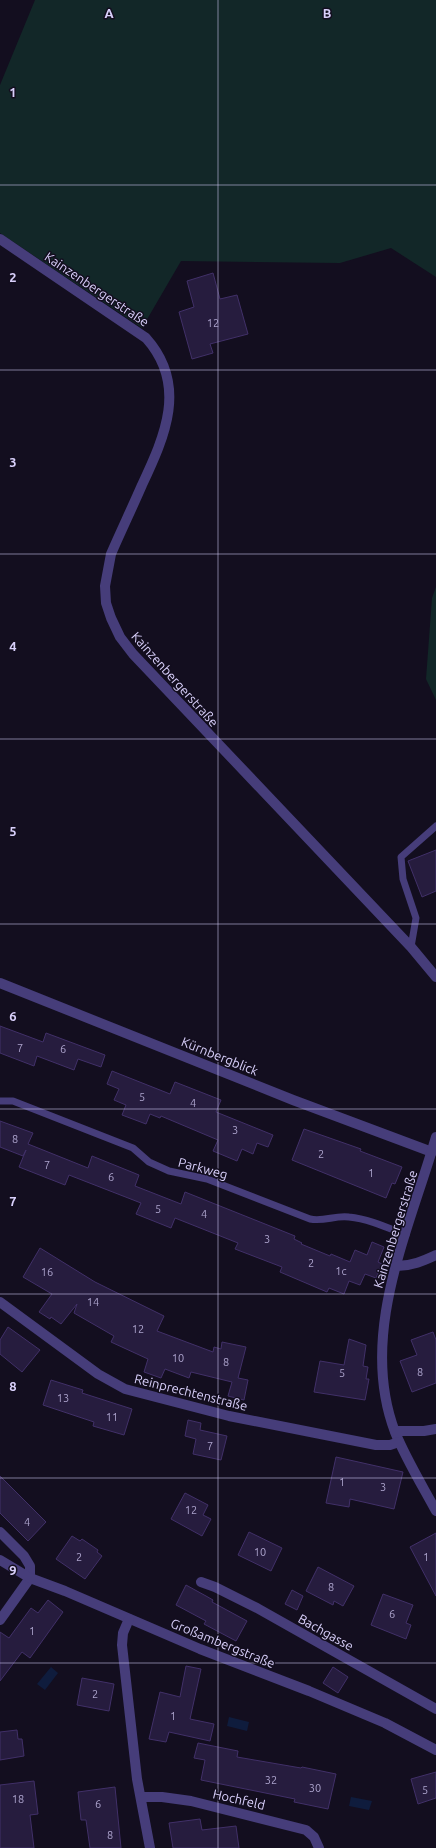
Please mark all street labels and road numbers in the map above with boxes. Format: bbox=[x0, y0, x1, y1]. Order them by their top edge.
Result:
street label: Kainzenbergerstraße bbox=[42, 249, 152, 329]
street label: Kainzenbergerstraße bbox=[129, 629, 221, 729]
street label: Kürnbergblick bbox=[180, 1034, 261, 1078]
street label: Parkweg bbox=[177, 1155, 229, 1181]
street label: Kainzenbergerstraße bbox=[370, 1168, 420, 1290]
street label: Reinprechtenstraße bbox=[133, 1371, 249, 1413]
street label: Bachgasse bbox=[296, 1611, 356, 1653]
street label: Großambergstraße bbox=[169, 1616, 277, 1670]
street label: Hochfeld bbox=[211, 1786, 267, 1812]

